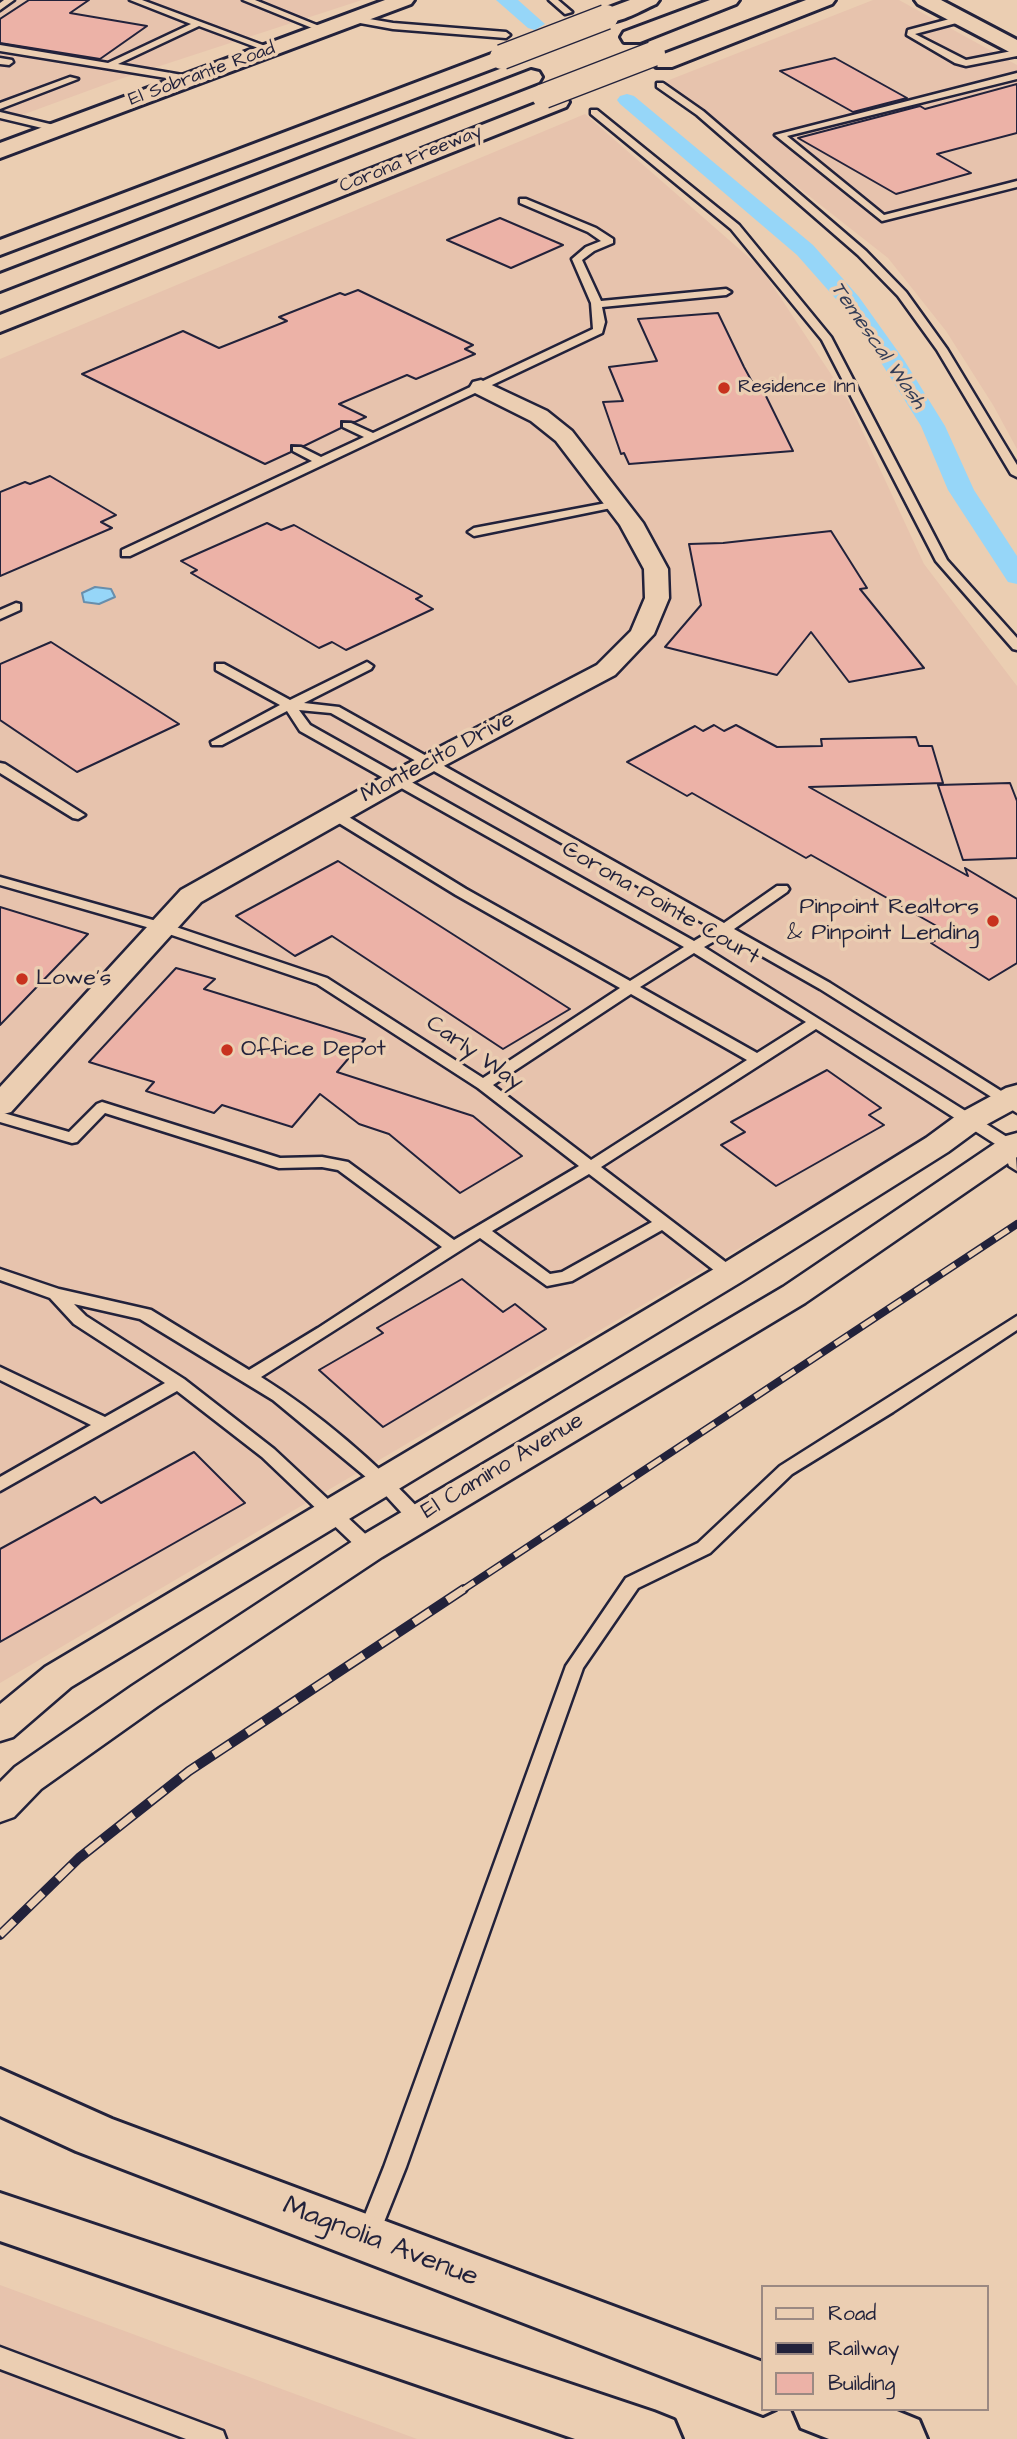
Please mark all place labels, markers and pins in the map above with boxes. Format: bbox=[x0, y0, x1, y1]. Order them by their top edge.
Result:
place label: Residence Inn bbox=[738, 377, 856, 399]
marker: Residence Inn bbox=[716, 380, 732, 396]
place label: Pinpoint Realtors & Pinpoint Lending bbox=[787, 894, 979, 948]
marker: Pinpoint Realtors & Pinpoint Lending bbox=[985, 913, 1001, 929]
place label: Lowe's bbox=[36, 965, 111, 993]
marker: Lowe's bbox=[14, 971, 30, 987]
place label: Office Depot bbox=[241, 1036, 386, 1064]
marker: Office Depot bbox=[219, 1042, 235, 1058]

